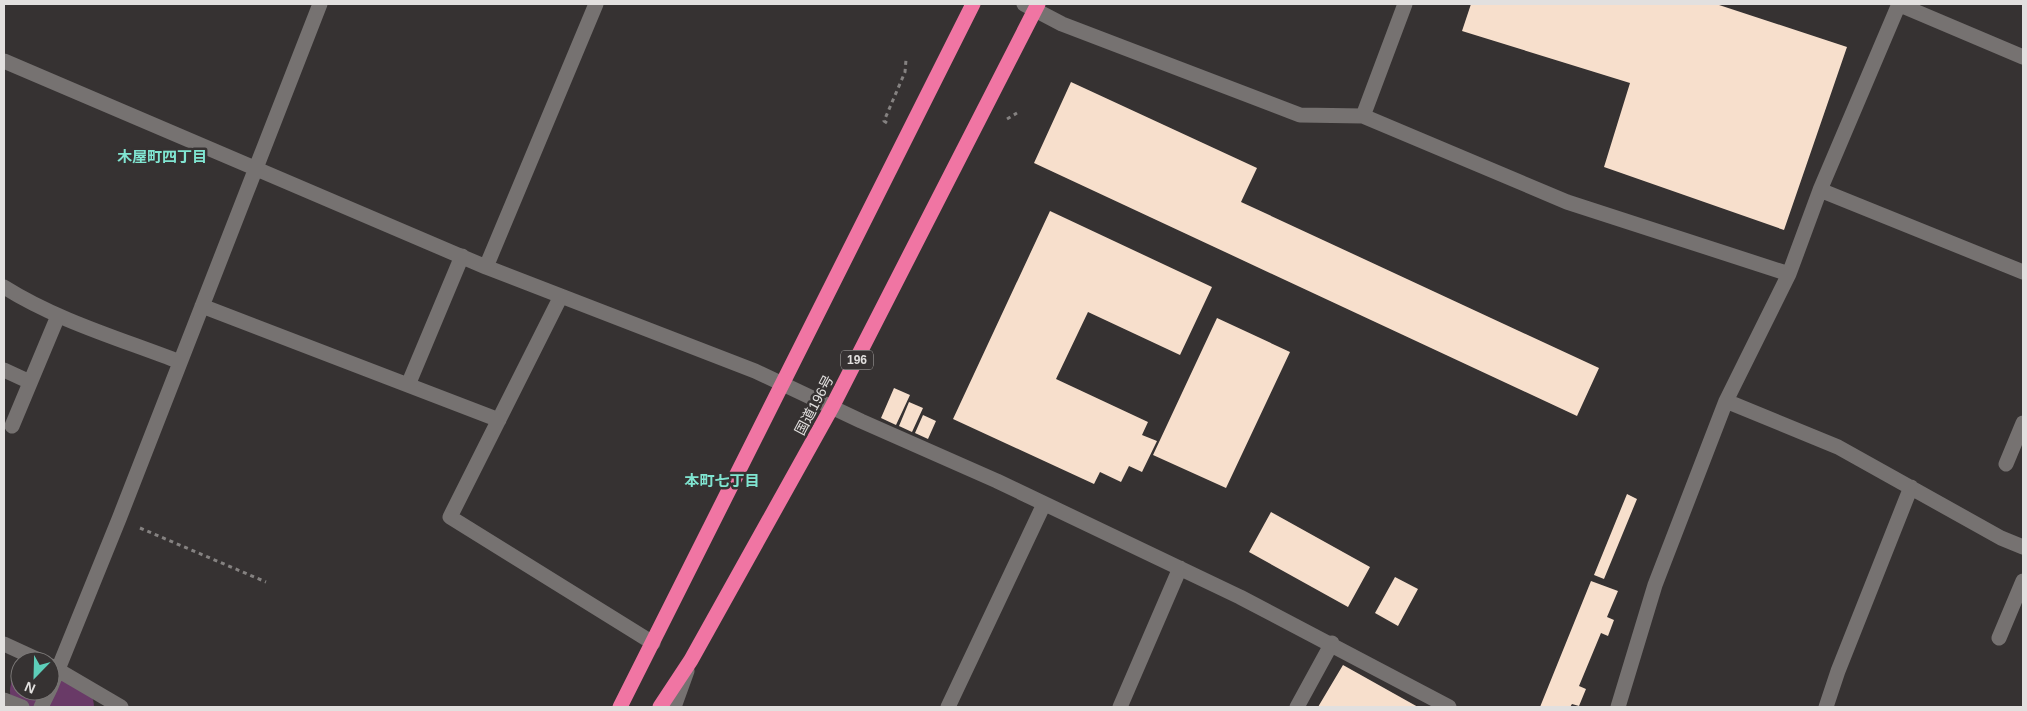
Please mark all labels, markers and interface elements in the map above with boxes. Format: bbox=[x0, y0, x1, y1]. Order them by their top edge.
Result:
district label: 木屋町四丁目 bbox=[117, 148, 207, 165]
road number: 196 bbox=[841, 350, 873, 370]
street label: 国道196号 bbox=[792, 372, 836, 438]
district label: 本町七丁目 bbox=[684, 472, 760, 489]
north arrow bbox=[10, 651, 60, 701]
text: N bbox=[22, 679, 38, 697]

